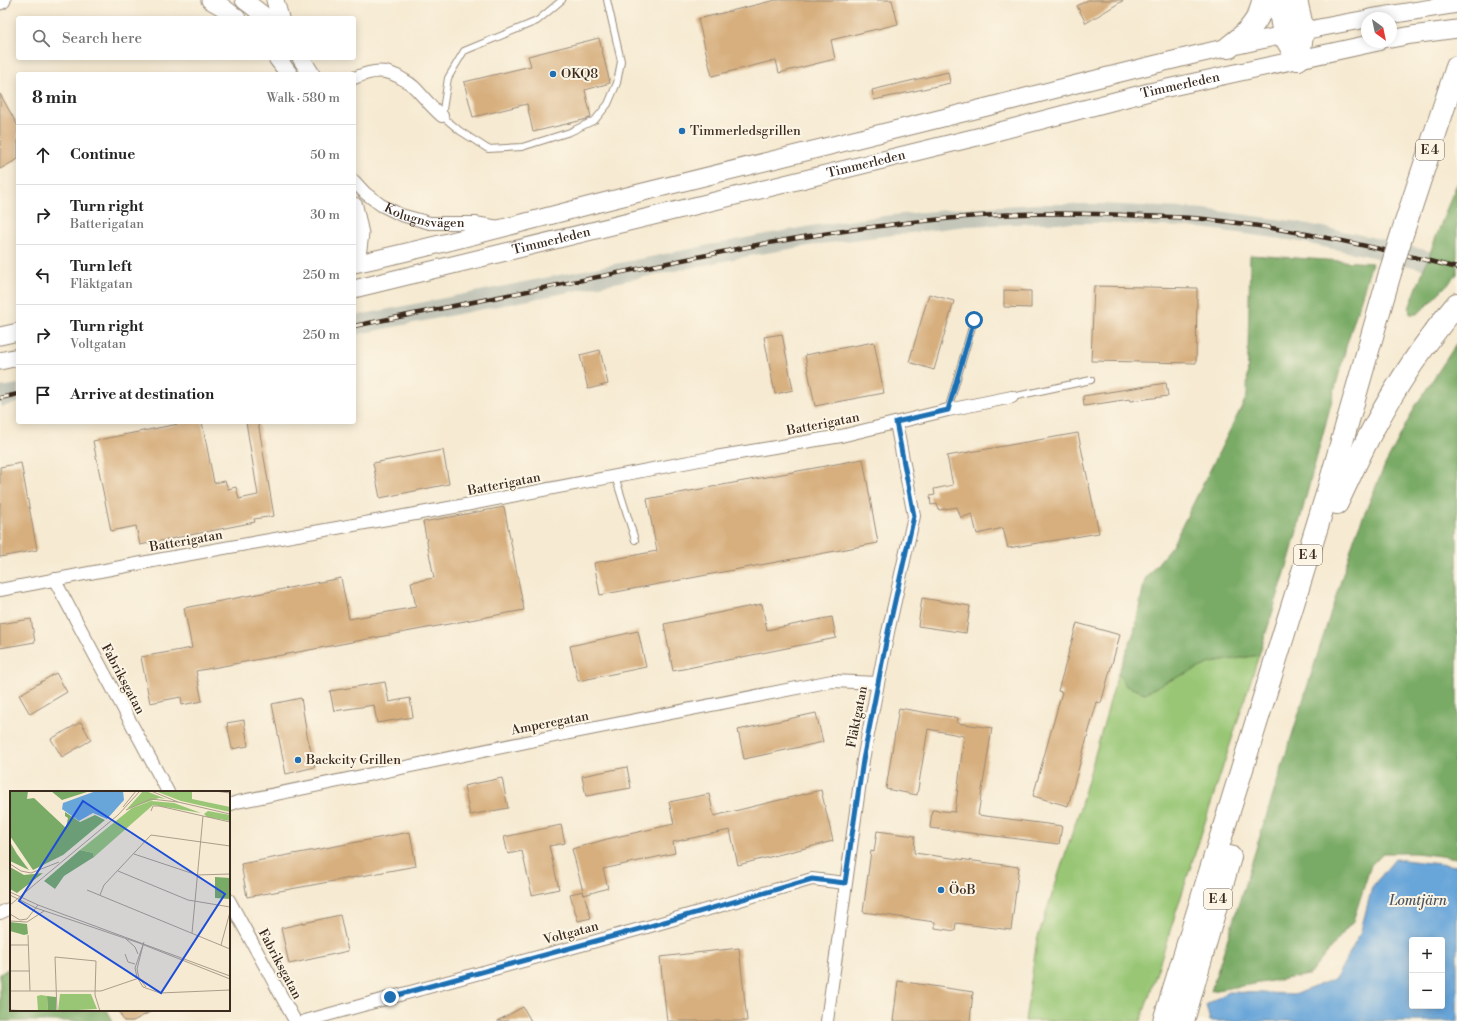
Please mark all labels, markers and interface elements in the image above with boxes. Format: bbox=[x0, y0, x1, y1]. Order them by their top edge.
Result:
north arrow bbox=[1361, 12, 1397, 48]
search box bbox=[16, 16, 356, 60]
icon: search bbox=[30, 27, 52, 49]
text: Search here bbox=[62, 29, 142, 48]
place label: OKQ8 bbox=[561, 66, 598, 82]
marker: OKQ8 bbox=[548, 69, 558, 79]
street label: Timmerleden bbox=[1139, 69, 1221, 102]
text: 8 min bbox=[32, 87, 77, 109]
text: Walk · 580 m bbox=[266, 90, 340, 106]
place label: Timmerledsgrillen bbox=[690, 123, 801, 139]
marker: Timmerledsgrillen bbox=[677, 126, 687, 136]
road number: E 4 bbox=[1416, 140, 1444, 160]
icon: ahead bbox=[32, 144, 54, 166]
text: Continue bbox=[70, 145, 135, 164]
text: 50 m bbox=[310, 147, 340, 163]
street label: Timmerleden bbox=[825, 147, 907, 181]
text: Turn right bbox=[70, 197, 144, 216]
street label: Kolugnsvägen bbox=[381, 200, 465, 231]
icon: right bbox=[32, 204, 54, 226]
text: 30 m bbox=[310, 207, 340, 223]
text: Batterigatan bbox=[70, 216, 144, 232]
street label: Timmerleden bbox=[510, 224, 592, 258]
text: Turn left bbox=[70, 257, 132, 276]
icon: left bbox=[32, 264, 54, 286]
text: 250 m bbox=[303, 267, 340, 283]
text: Fläktgatan bbox=[70, 276, 133, 292]
route start bbox=[965, 311, 983, 329]
text: Turn right bbox=[70, 317, 144, 336]
icon: right bbox=[32, 324, 54, 346]
text: 250 m bbox=[303, 327, 340, 343]
text: Voltgatan bbox=[70, 336, 126, 352]
icon: arrive bbox=[32, 384, 54, 406]
text: Arrive at destination bbox=[70, 385, 214, 404]
street label: Batterigatan bbox=[784, 409, 861, 439]
street label: Batterigatan bbox=[465, 469, 542, 499]
street label: Batterigatan bbox=[147, 527, 224, 555]
road number: E 4 bbox=[1294, 545, 1322, 565]
street label: Fabriksgatan bbox=[98, 641, 148, 717]
street label: Fläktgatan bbox=[843, 684, 871, 749]
street label: Amperegatan bbox=[509, 708, 590, 739]
place label: Backcity Grillen bbox=[305, 752, 401, 768]
marker: Backcity Grillen bbox=[293, 755, 303, 765]
inset map bbox=[10, 791, 230, 1011]
place label: ÖoB bbox=[949, 881, 976, 898]
marker: ÖoB bbox=[936, 885, 946, 895]
road number: E 4 bbox=[1204, 889, 1232, 909]
water label: Lomtjärn bbox=[1388, 892, 1447, 910]
street label: Voltgatan bbox=[541, 918, 601, 948]
street label: Fabriksgatan bbox=[255, 926, 305, 1002]
map controls bbox=[1409, 937, 1445, 1009]
button: + bbox=[1409, 937, 1445, 973]
button: − bbox=[1409, 973, 1445, 1009]
route end bbox=[381, 988, 399, 1006]

